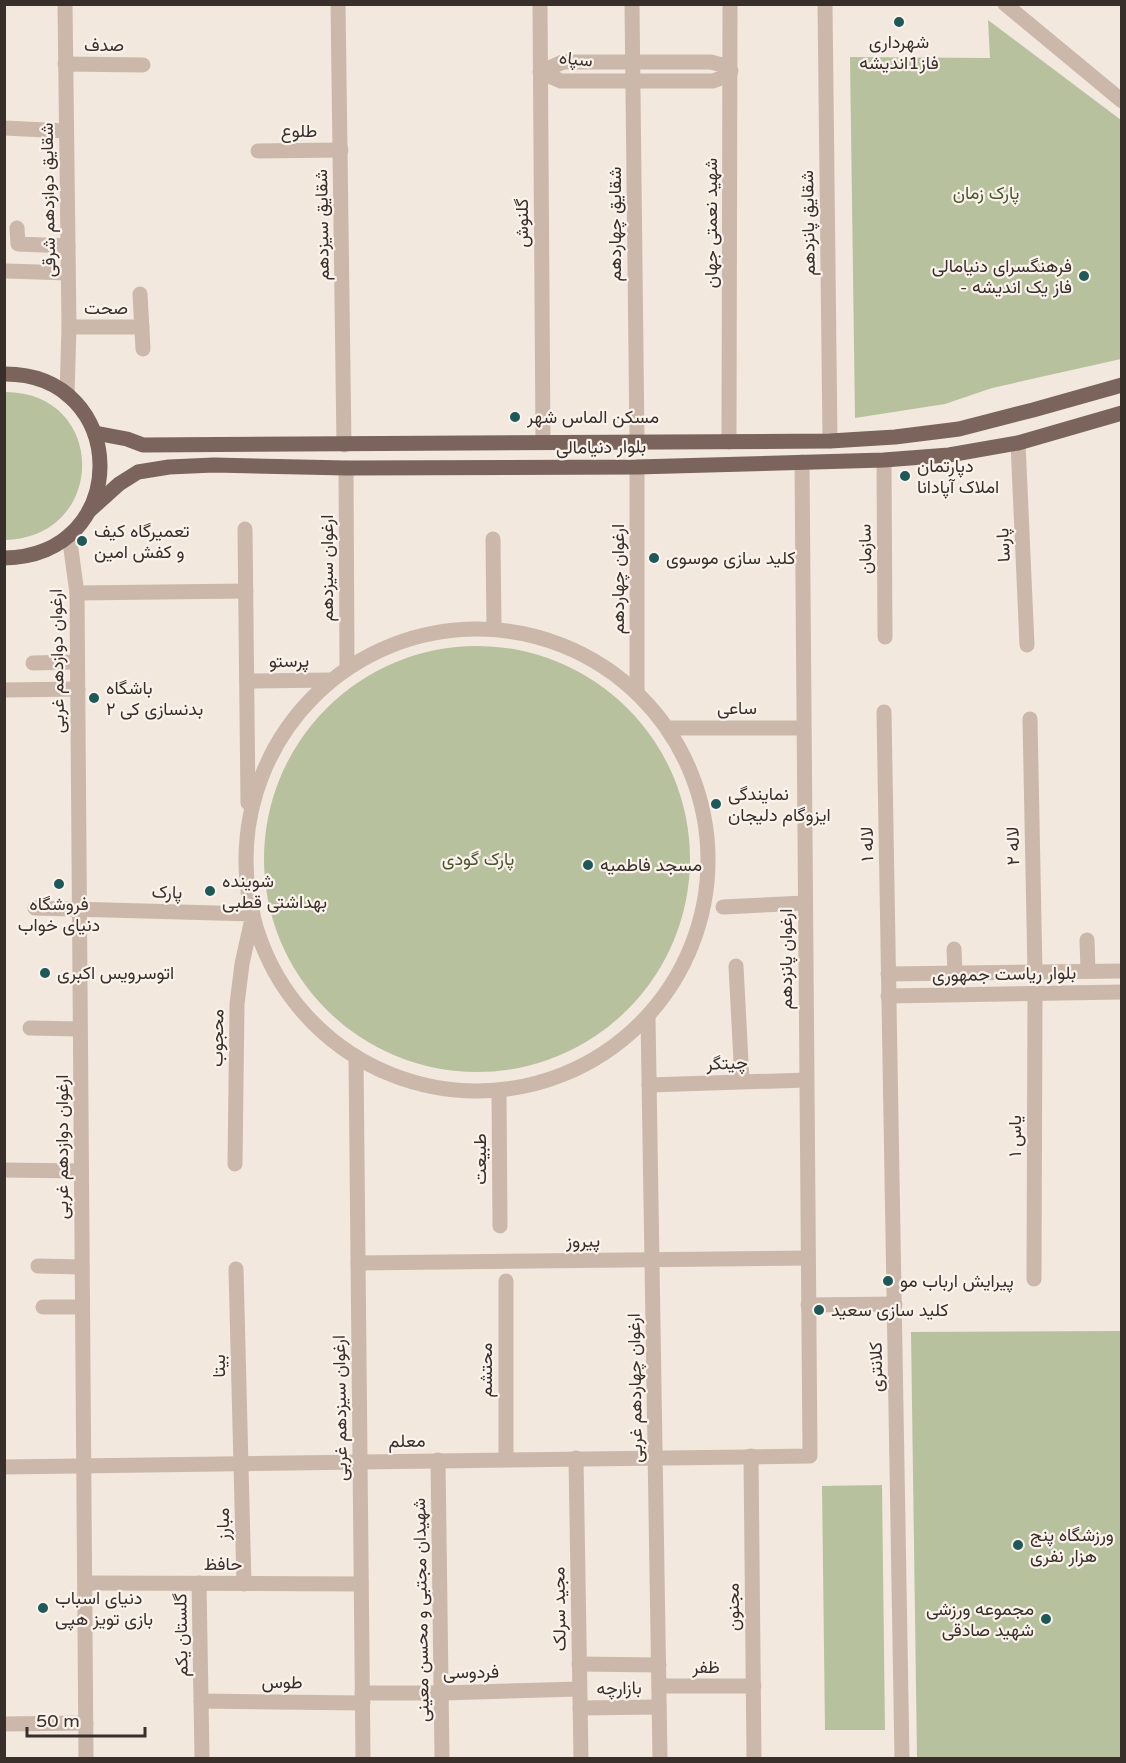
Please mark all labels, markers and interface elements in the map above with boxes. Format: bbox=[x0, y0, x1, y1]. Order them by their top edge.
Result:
marker: شهرداری فاز1اندیشه bbox=[892, 15, 906, 29]
place label: شهرداری فاز1اندیشه bbox=[859, 31, 939, 74]
street label: صدف bbox=[84, 34, 124, 56]
street label: سپاه bbox=[558, 46, 594, 73]
street label: طلوع bbox=[281, 120, 317, 143]
street label: شقایق دوازدهم شرقی bbox=[36, 122, 61, 277]
street label: شهید نعمتی جهان bbox=[700, 158, 722, 288]
street label: شقایق چهاردهم bbox=[604, 166, 627, 282]
street label: شقایق سیزدهم bbox=[310, 169, 335, 281]
street label: شقایق پانزدهم bbox=[796, 170, 821, 276]
park label: پارک زمان bbox=[953, 182, 1019, 205]
street label: گلنوش bbox=[511, 198, 533, 248]
place label: فرهنگسرای دنیامالی - فاز یک اندیشه bbox=[932, 255, 1072, 298]
marker: فرهنگسرای دنیامالی - فاز یک اندیشه bbox=[1077, 269, 1091, 283]
street label: صحت bbox=[84, 297, 128, 319]
place label: مسکن الماس شهر bbox=[526, 406, 659, 428]
marker: مسکن الماس شهر bbox=[508, 410, 522, 424]
street label: بلوار دنیامالی bbox=[556, 435, 646, 459]
place label: دپارتمان املاک آپادانا bbox=[917, 455, 999, 499]
marker: دپارتمان املاک آپادانا bbox=[898, 469, 912, 483]
street label: ارغوان سیزدهم bbox=[316, 515, 339, 621]
place label: تعمیرگاه کیف و کفش امین bbox=[94, 520, 190, 563]
street label: ارغوان چهاردهم bbox=[607, 524, 630, 634]
street label: سازمان bbox=[854, 524, 876, 574]
street label: پارسا bbox=[991, 527, 1016, 563]
marker: تعمیرگاه کیف و کفش امین bbox=[75, 534, 89, 548]
place label: کلید سازی موسوی bbox=[666, 547, 795, 569]
marker: کلید سازی موسوی bbox=[647, 551, 661, 565]
street label: ارغوان دوازدهم غربی bbox=[45, 588, 70, 734]
street label: پرستو bbox=[269, 650, 309, 673]
place label: باشگاه بدنسازی کی ۲ bbox=[106, 677, 203, 720]
marker: باشگاه بدنسازی کی ۲ bbox=[87, 691, 101, 705]
street label: ساعی bbox=[717, 697, 757, 719]
place label: نمایندگی ایزوگام دلیجان bbox=[728, 783, 831, 827]
marker: نمایندگی ایزوگام دلیجان bbox=[709, 797, 723, 811]
street label: لاله ۱ bbox=[856, 826, 878, 862]
street label: لاله ۲ bbox=[1002, 826, 1024, 866]
park label: پارک گودی bbox=[442, 848, 514, 871]
place label: مسجد فاطمیه bbox=[600, 854, 702, 876]
marker: مسجد فاطمیه bbox=[581, 858, 595, 872]
place label: شوینده بهداشتی قطبی bbox=[222, 870, 327, 913]
marker: فروشگاه دنیای خواب bbox=[52, 877, 66, 891]
street label: پارک bbox=[151, 880, 183, 905]
marker: شوینده بهداشتی قطبی bbox=[203, 884, 217, 898]
place label: فروشگاه دنیای خواب bbox=[18, 893, 100, 936]
street label: ارغوان پانزدهم bbox=[775, 909, 798, 1009]
place label: اتوسرویس اکبری bbox=[57, 962, 174, 984]
street label: بلوار ریاست جمهوری bbox=[932, 962, 1076, 986]
marker: اتوسرویس اکبری bbox=[38, 966, 52, 980]
street label: محجوب bbox=[205, 1009, 229, 1067]
street label: چیتگر bbox=[705, 1051, 748, 1076]
street label: ارغوان دوازدهم غربی bbox=[51, 1075, 74, 1219]
street label: یاس ۱ bbox=[1004, 1115, 1026, 1157]
street label: طبیعت bbox=[469, 1133, 491, 1185]
street label: پیروز bbox=[565, 1230, 600, 1253]
place label: پیرایش ارباب مو bbox=[900, 1270, 1014, 1293]
marker: پیرایش ارباب مو bbox=[881, 1274, 895, 1288]
place label: کلید سازی سعید bbox=[831, 1299, 949, 1321]
marker: کلید سازی سعید bbox=[812, 1303, 826, 1317]
street label: ارغوان چهاردهم غربی bbox=[623, 1313, 648, 1463]
street label: ارغوان سیزدهم غربی bbox=[328, 1335, 353, 1481]
street label: کلانتری bbox=[865, 1342, 887, 1392]
street label: محتشم bbox=[475, 1343, 498, 1397]
street label: بیتا bbox=[208, 1354, 230, 1378]
street label: معلم bbox=[388, 1430, 426, 1453]
street label: شهیدان مجتبی و محسن معینی bbox=[408, 1498, 434, 1722]
street label: مبارز bbox=[212, 1508, 234, 1541]
place label: ورزشگاه پنج هزار نفری bbox=[1030, 1524, 1114, 1567]
marker: ورزشگاه پنج هزار نفری bbox=[1011, 1538, 1025, 1552]
street label: حافظ bbox=[204, 1553, 242, 1575]
street label: مجید سرلک bbox=[547, 1566, 571, 1652]
street label: مجنون bbox=[722, 1583, 744, 1631]
place label: دنیای اسباب بازی تویز هپی bbox=[55, 1587, 153, 1631]
street label: گلستان یکم bbox=[169, 1593, 194, 1677]
place label: مجموعه ورزشی شهید صادقی bbox=[926, 1598, 1034, 1641]
marker: دنیای اسباب بازی تویز هپی bbox=[36, 1601, 50, 1615]
marker: مجموعه ورزشی شهید صادقی bbox=[1039, 1612, 1053, 1626]
street label: ظفر bbox=[691, 1656, 720, 1678]
street label: فردوسی bbox=[443, 1661, 499, 1683]
street label: طوس bbox=[261, 1671, 303, 1693]
street label: بازارچه bbox=[596, 1677, 642, 1700]
scale bar bbox=[27, 1700, 146, 1738]
text: 50 m bbox=[36, 1710, 80, 1732]

